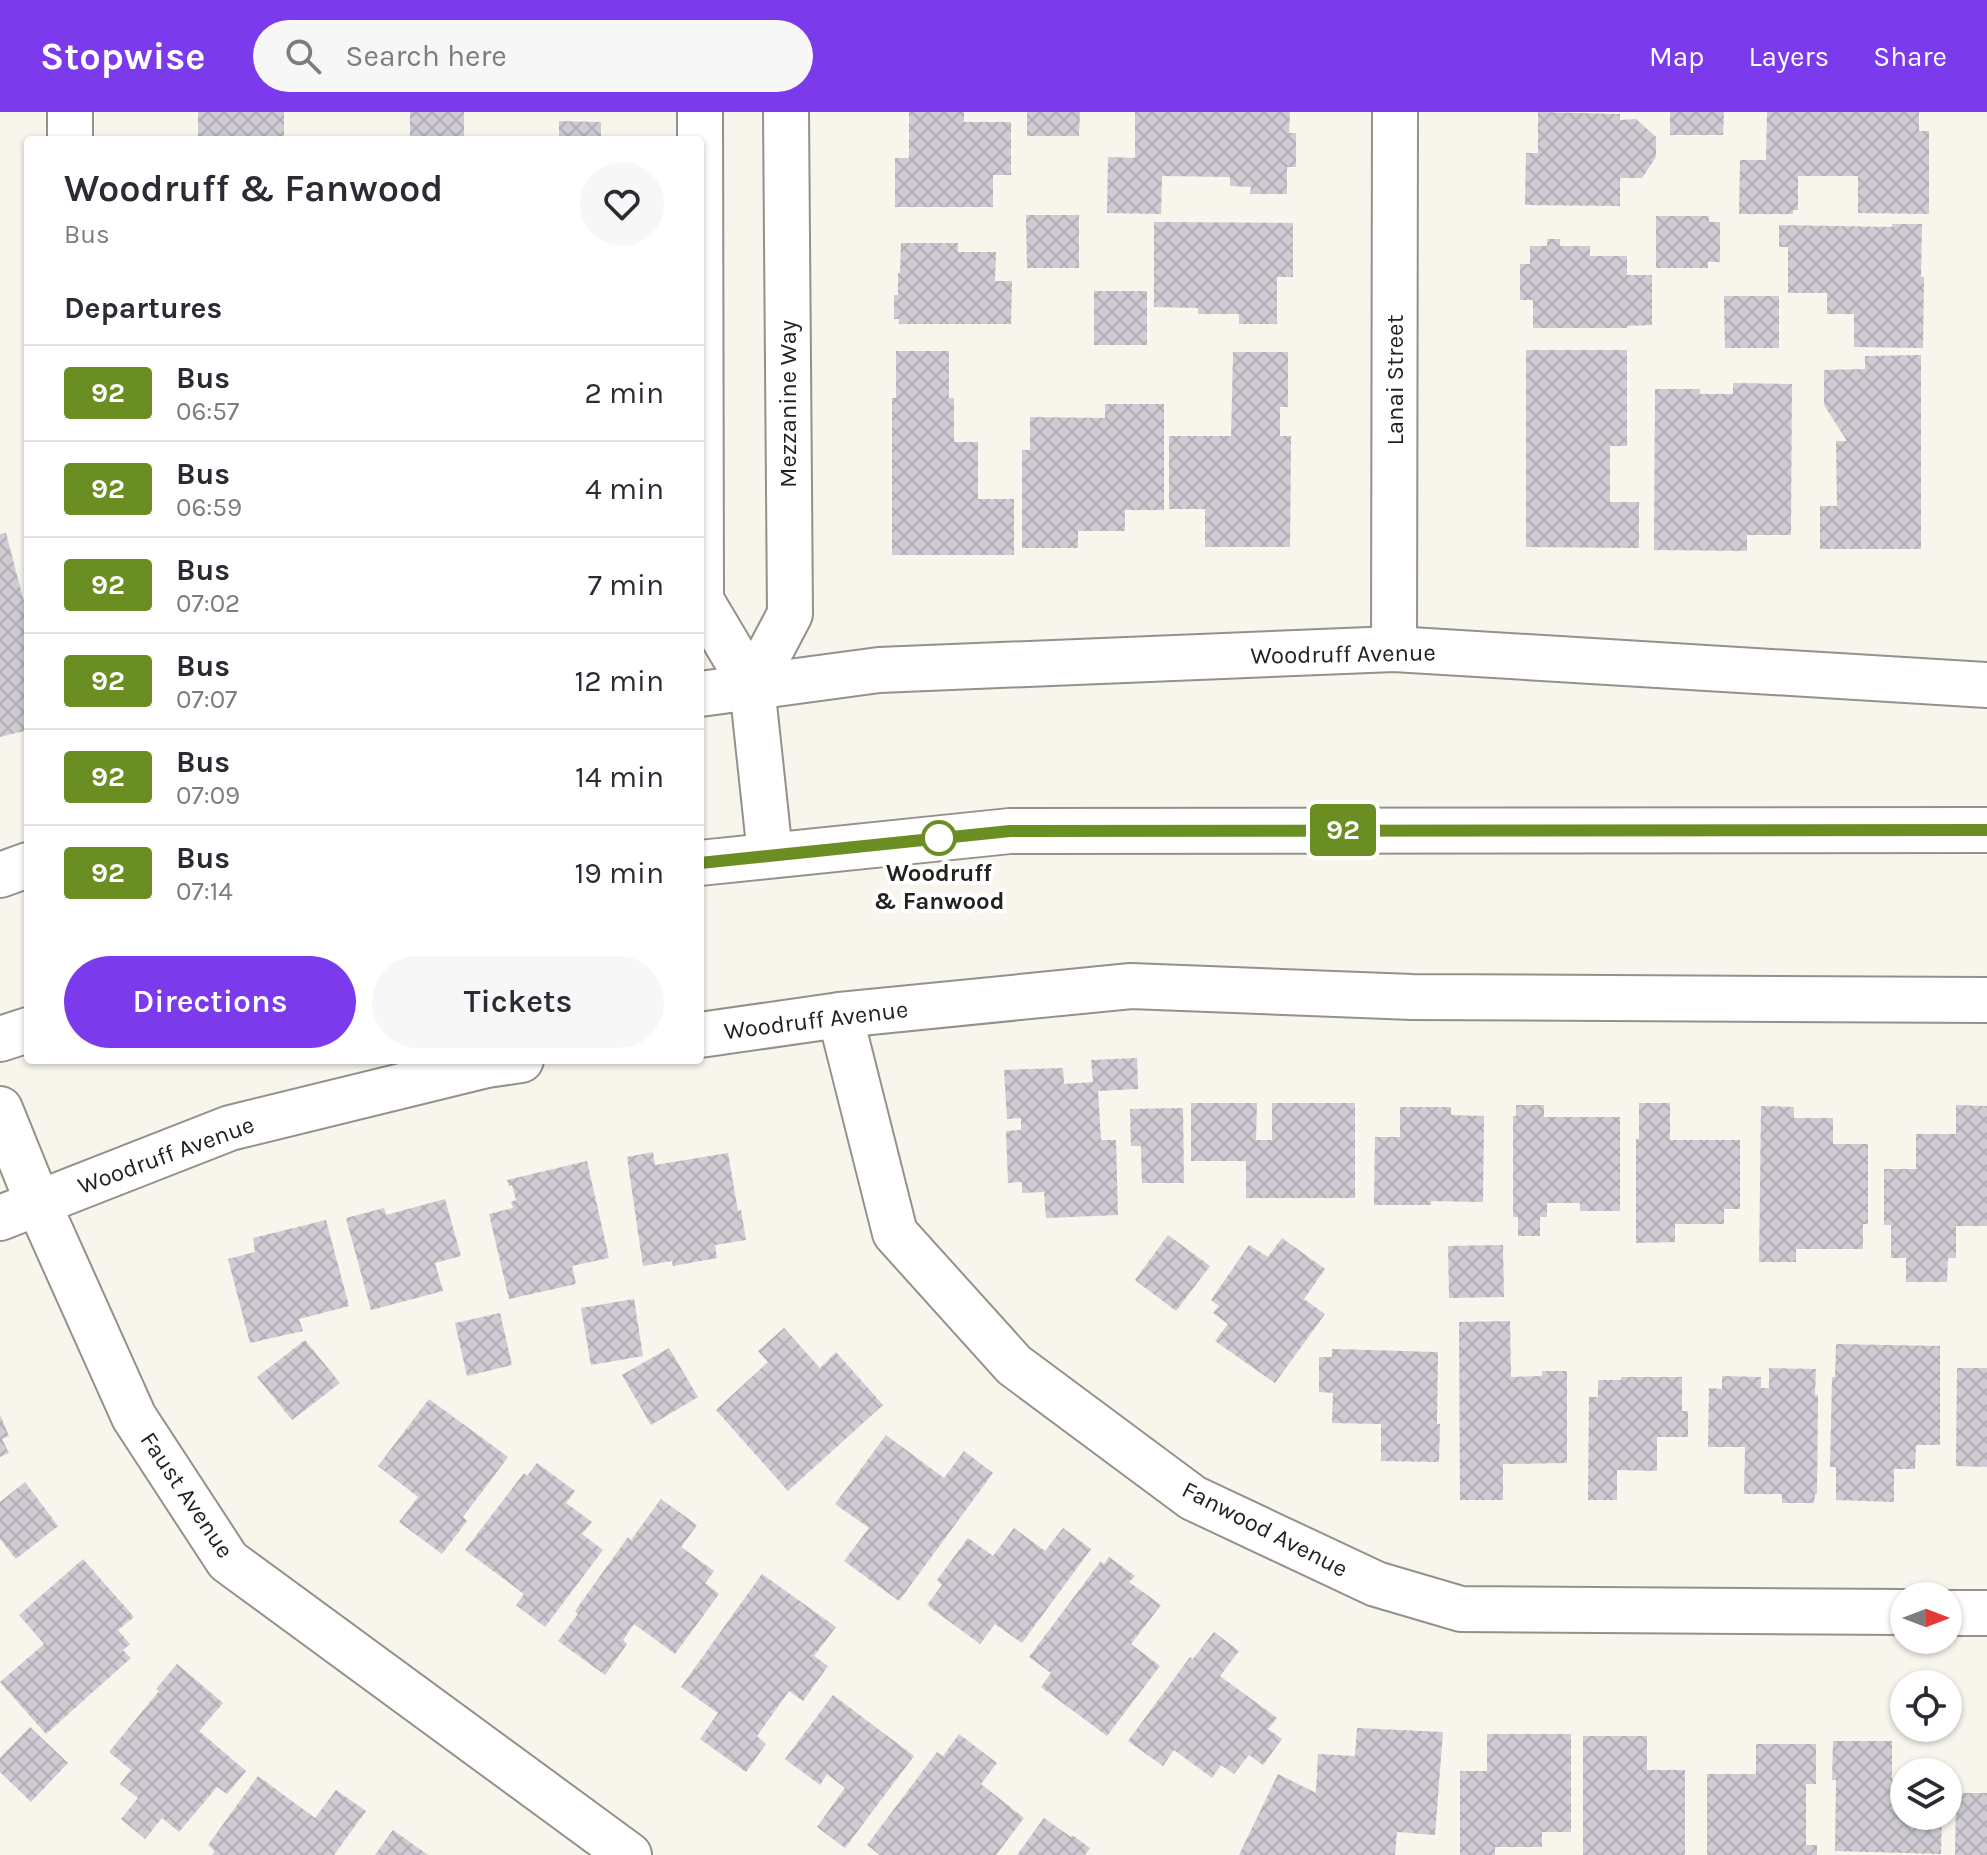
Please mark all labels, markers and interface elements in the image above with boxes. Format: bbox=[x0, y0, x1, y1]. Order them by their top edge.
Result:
search box bbox=[253, 20, 813, 92]
text: Stopwise bbox=[40, 34, 205, 79]
icon: search bbox=[281, 34, 325, 78]
text: Search here bbox=[345, 38, 507, 74]
text: Map bbox=[1649, 40, 1704, 73]
text: Layers bbox=[1748, 40, 1829, 73]
text: Share bbox=[1873, 40, 1947, 73]
button: heart bbox=[580, 162, 664, 246]
text: Woodruff & Fanwood bbox=[64, 166, 443, 211]
text: Bus bbox=[64, 219, 110, 250]
text: Departures bbox=[64, 290, 222, 326]
street label: Lanai Street bbox=[1381, 315, 1409, 445]
street label: Mezzanine Way bbox=[774, 320, 802, 488]
text: Bus bbox=[176, 360, 230, 396]
text: 2 min bbox=[584, 375, 664, 411]
text: 92 bbox=[91, 376, 125, 409]
text: 06:57 bbox=[176, 396, 239, 427]
text: Bus bbox=[176, 456, 230, 492]
text: 4 min bbox=[585, 471, 664, 507]
text: 92 bbox=[91, 472, 125, 505]
text: 06:59 bbox=[176, 492, 242, 523]
text: Bus bbox=[176, 552, 230, 588]
text: 7 min bbox=[588, 567, 664, 603]
text: 92 bbox=[91, 568, 125, 601]
text: 07:02 bbox=[176, 588, 240, 619]
street label: Woodruff Avenue bbox=[1250, 638, 1436, 670]
text: Bus bbox=[176, 648, 230, 684]
text: 12 min bbox=[574, 663, 664, 699]
text: 92 bbox=[91, 664, 125, 697]
text: 07:07 bbox=[176, 684, 237, 715]
text: Bus bbox=[176, 744, 230, 780]
text: 14 min bbox=[575, 759, 664, 795]
text: 92 bbox=[91, 760, 125, 793]
text: 07:09 bbox=[176, 780, 240, 811]
line badge: 92 bbox=[1307, 804, 1379, 856]
text: 92 bbox=[1326, 813, 1360, 846]
marker: Woodruff & Fanwood bbox=[922, 821, 956, 855]
text: Bus bbox=[176, 840, 230, 876]
text: 19 min bbox=[574, 855, 664, 891]
text: 92 bbox=[91, 856, 125, 889]
place label: Woodruff & Fanwood bbox=[874, 859, 1004, 915]
text: 07:14 bbox=[176, 876, 233, 907]
button: Directions bbox=[64, 956, 356, 1048]
button: Tickets bbox=[372, 956, 664, 1048]
street label: Woodruff Avenue bbox=[722, 995, 910, 1045]
street label: Woodruff Avenue bbox=[74, 1110, 258, 1200]
street label: Faust Avenue bbox=[135, 1427, 239, 1563]
street label: Fanwood Avenue bbox=[1177, 1475, 1353, 1583]
north arrow bbox=[1890, 1582, 1962, 1654]
map controls bbox=[1890, 1582, 1962, 1830]
button: locate bbox=[1890, 1670, 1962, 1742]
button: layers bbox=[1890, 1758, 1962, 1830]

